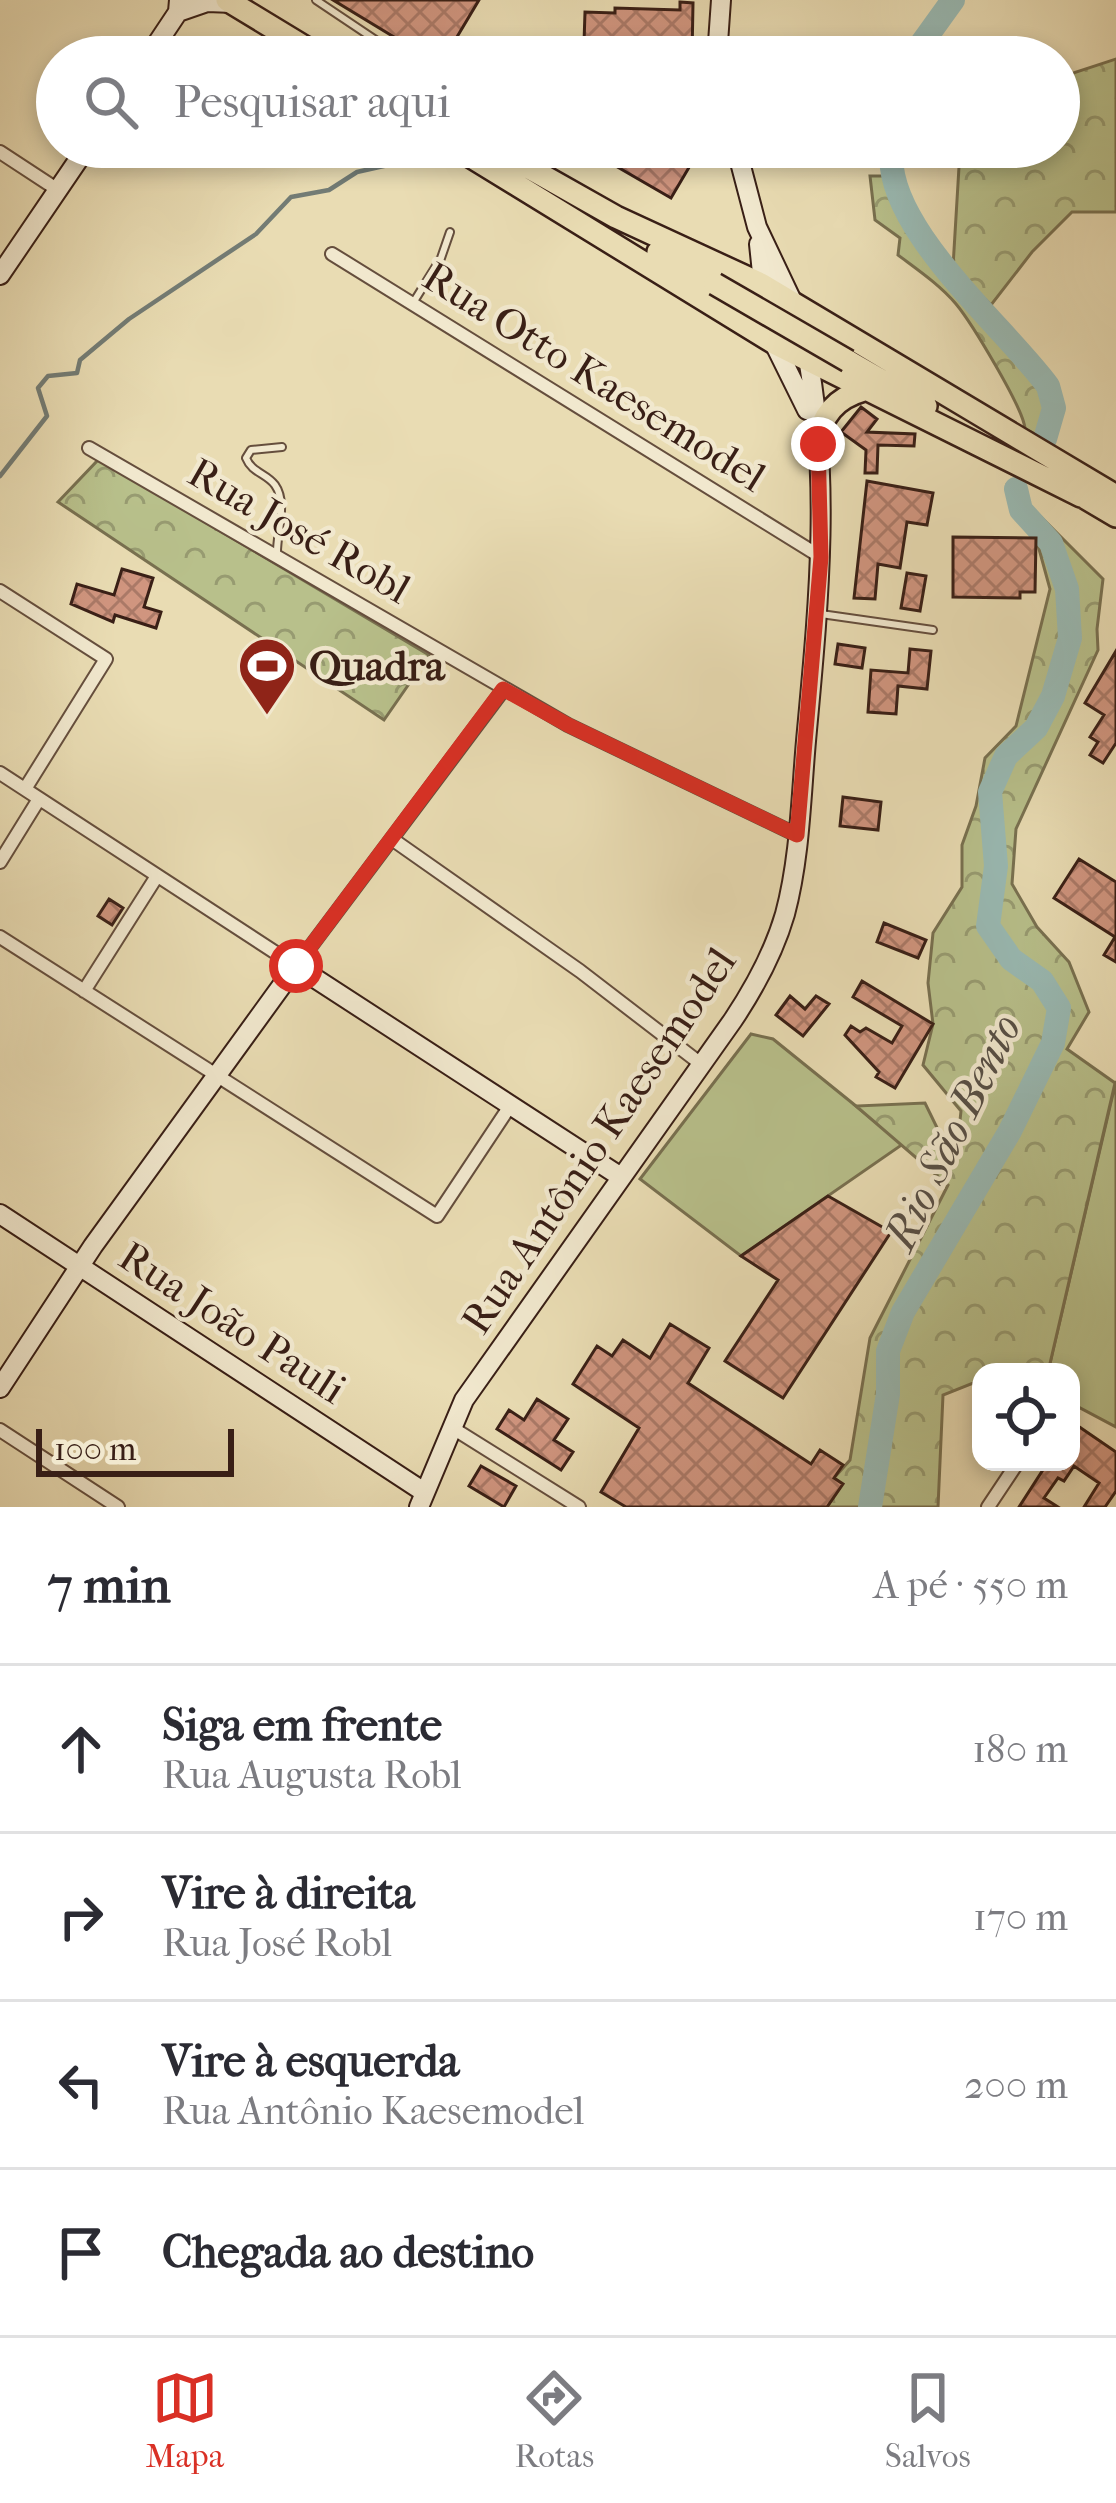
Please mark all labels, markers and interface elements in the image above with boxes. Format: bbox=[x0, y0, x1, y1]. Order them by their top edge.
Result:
search box bbox=[36, 36, 1080, 168]
icon: search bbox=[78, 69, 144, 135]
text: Pesquisar aqui bbox=[174, 76, 450, 129]
street label: Rua Otto Kaesemodel bbox=[414, 252, 774, 502]
route end bbox=[791, 417, 845, 471]
street label: Rua José Robl bbox=[179, 448, 419, 614]
sports icon: Quadra bbox=[236, 635, 298, 717]
place label: Quadra bbox=[309, 642, 446, 691]
route start bbox=[269, 939, 323, 993]
street label: Rua Antônio Kaesemodel bbox=[452, 939, 746, 1343]
water label: Rio São Bento bbox=[872, 1006, 1033, 1261]
street label: Rua João Pauli bbox=[110, 1232, 354, 1414]
map controls bbox=[972, 1363, 1080, 1471]
button: locate bbox=[972, 1363, 1080, 1471]
scale bar bbox=[36, 1423, 234, 1476]
text: 100 m bbox=[54, 1430, 137, 1469]
text: 7 min bbox=[48, 1555, 171, 1615]
text: A pé · 550 m bbox=[874, 1562, 1068, 1608]
text: Siga em frente bbox=[162, 1699, 442, 1752]
icon: ahead bbox=[48, 1716, 114, 1782]
text: 180 m bbox=[972, 1726, 1068, 1772]
text: Rua Augusta Robl bbox=[162, 1752, 462, 1798]
text: Vire à direita bbox=[162, 1867, 415, 1920]
icon: right bbox=[48, 1884, 114, 1950]
text: 170 m bbox=[973, 1894, 1068, 1940]
text: Rua José Robl bbox=[162, 1920, 392, 1966]
text: Vire à esquerda bbox=[162, 2035, 459, 2088]
icon: left bbox=[48, 2052, 114, 2118]
text: 200 m bbox=[964, 2062, 1068, 2108]
text: Rua Antônio Kaesemodel bbox=[162, 2088, 584, 2134]
icon: arrive bbox=[48, 2220, 114, 2286]
text: Chegada ao destino bbox=[162, 2226, 534, 2279]
tab: Mapa bbox=[145, 2365, 224, 2476]
tab: Rotas bbox=[515, 2365, 594, 2476]
tab: Salvos bbox=[885, 2365, 971, 2476]

